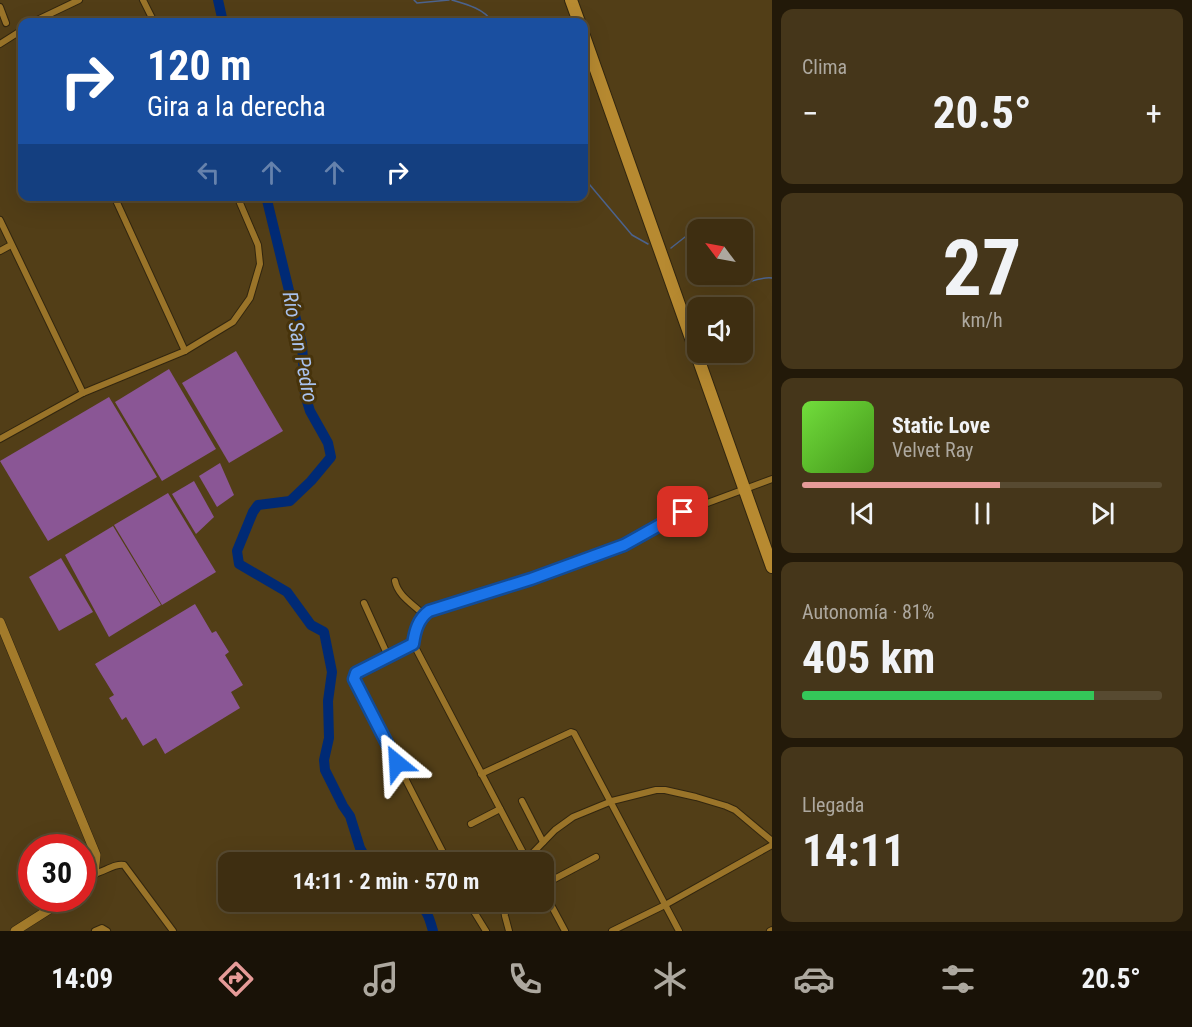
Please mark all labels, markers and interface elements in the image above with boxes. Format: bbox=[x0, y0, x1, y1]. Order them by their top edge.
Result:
text: 120 m bbox=[147, 41, 252, 90]
icon: right bbox=[48, 42, 126, 120]
text: Clima bbox=[802, 55, 847, 79]
text: 20.5° bbox=[933, 86, 1031, 139]
text: Gira a la derecha bbox=[147, 91, 326, 123]
text: − bbox=[802, 94, 819, 133]
text: + bbox=[1146, 94, 1162, 133]
icon: left bbox=[192, 156, 225, 189]
icon: ahead bbox=[255, 156, 288, 189]
icon: ahead bbox=[318, 156, 351, 189]
icon: right bbox=[381, 156, 414, 189]
north arrow bbox=[687, 219, 753, 285]
map controls bbox=[687, 219, 753, 363]
text: 27 bbox=[943, 223, 1021, 314]
water label: Río San Pedro bbox=[277, 289, 323, 405]
button: sound bbox=[687, 297, 753, 363]
text: km/h bbox=[961, 308, 1003, 332]
text: Static Love bbox=[892, 413, 990, 438]
text: Velvet Ray bbox=[892, 438, 973, 462]
pin bbox=[657, 486, 708, 537]
icon: arrive bbox=[666, 495, 699, 528]
icon: previous bbox=[846, 497, 879, 530]
icon: pause bbox=[966, 497, 999, 530]
icon: next bbox=[1086, 497, 1119, 530]
text: Autonomía · 81% bbox=[802, 600, 934, 624]
text: 405 km bbox=[802, 631, 935, 684]
position arrow bbox=[365, 731, 429, 795]
text: Llegada bbox=[802, 793, 864, 817]
text: 14:11 bbox=[802, 824, 905, 877]
speed limit sign: 30 bbox=[18, 834, 96, 912]
text: 14:11 · 2 min · 570 m bbox=[293, 869, 479, 894]
icon: directions bbox=[215, 958, 257, 1000]
icon: music bbox=[360, 958, 402, 1000]
icon: phone bbox=[504, 958, 546, 1000]
icon: climate bbox=[649, 958, 691, 1000]
icon: car bbox=[793, 958, 835, 1000]
icon: filters bbox=[937, 958, 979, 1000]
text: 14:09 bbox=[51, 963, 113, 995]
text: 20.5° bbox=[1082, 963, 1141, 995]

